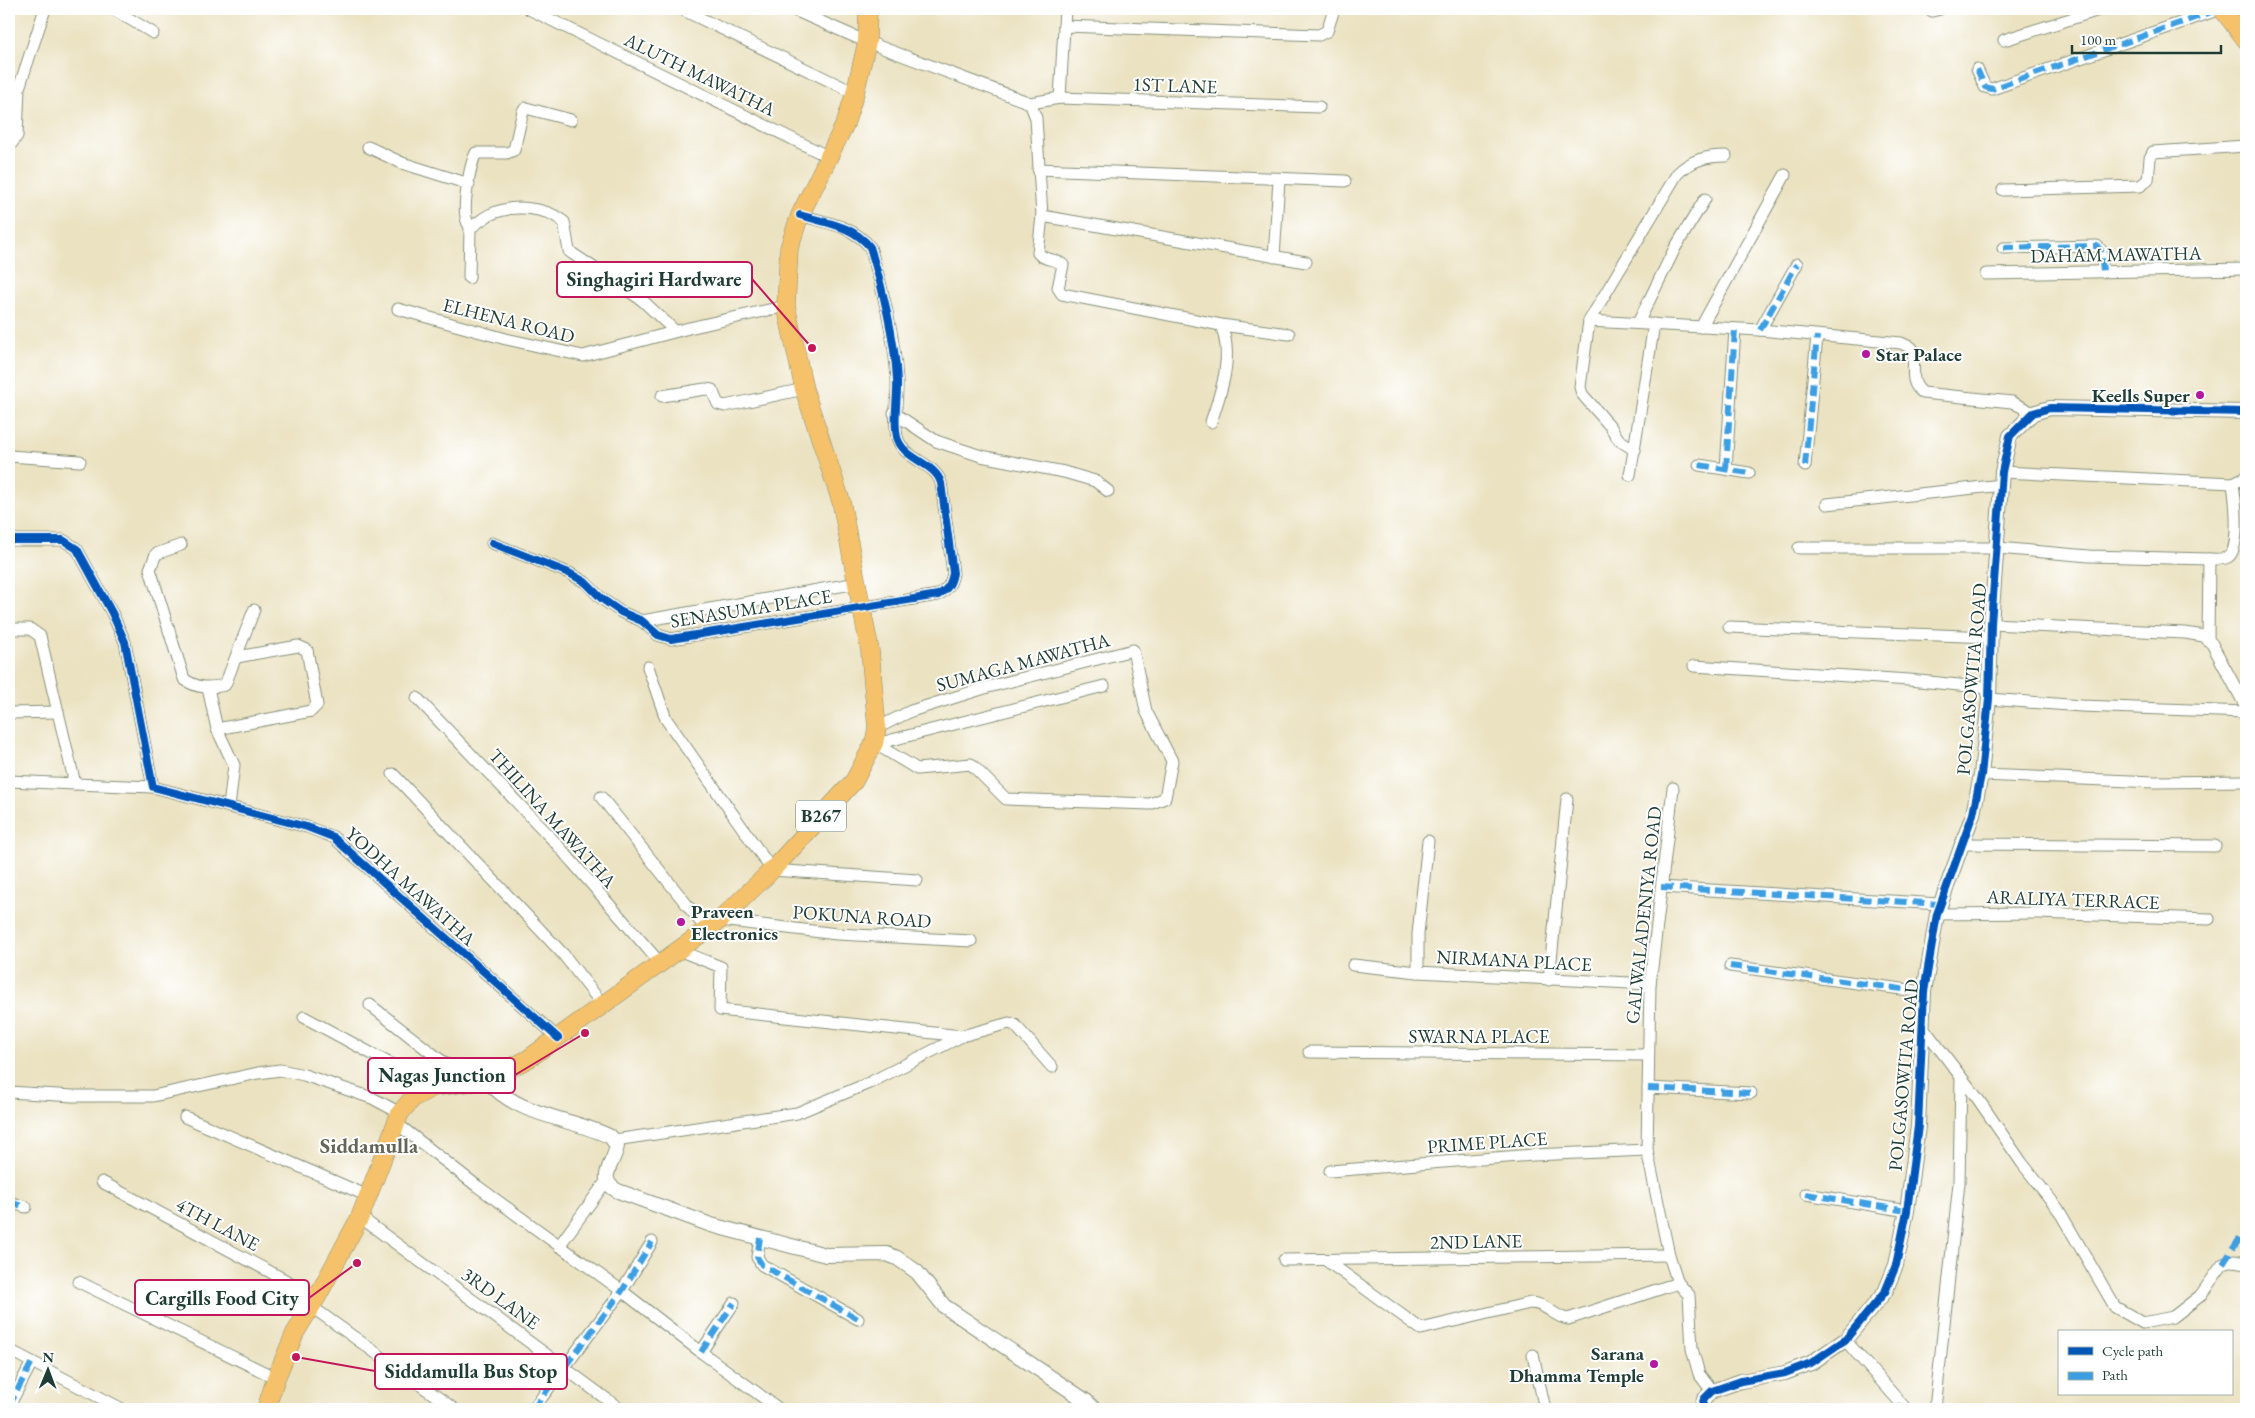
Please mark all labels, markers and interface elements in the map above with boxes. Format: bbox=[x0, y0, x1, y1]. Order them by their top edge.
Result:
scale bar bbox=[2072, 22, 2221, 54]
street label: ALUTH MAWATHA bbox=[619, 27, 780, 122]
text: 100 m bbox=[2080, 30, 2117, 49]
street label: 1ST LANE bbox=[1132, 72, 1218, 99]
street label: DAHAM MAWATHA bbox=[2030, 240, 2203, 268]
callout: Singhagiri Hardware bbox=[557, 262, 752, 297]
text: Singhagiri Hardware bbox=[566, 266, 742, 292]
street label: ELHENA ROAD bbox=[440, 292, 577, 349]
place label: Star Palace bbox=[1876, 342, 1962, 367]
marker: Star Palace bbox=[1860, 348, 1872, 360]
place label: Keells Super bbox=[2092, 383, 2190, 408]
marker: Keells Super bbox=[2194, 389, 2206, 401]
street label: POLGASOWITA ROAD bbox=[1951, 582, 1992, 776]
street label: SENASUMA PLACE bbox=[669, 583, 834, 634]
street label: SUMAGA MAWATHA bbox=[934, 627, 1113, 698]
street label: THILINA MAWATHA bbox=[483, 743, 622, 894]
road number: B267 bbox=[796, 800, 846, 831]
street label: GALWALADENIYA ROAD bbox=[1620, 805, 1667, 1025]
street label: YODHA MAWATHA bbox=[340, 821, 482, 952]
street label: ARALIYA TERRACE bbox=[1985, 884, 2160, 915]
place label: Praveen Electronics bbox=[691, 899, 778, 946]
street label: POKUNA ROAD bbox=[792, 899, 932, 934]
marker: Praveen Electronics bbox=[675, 916, 687, 928]
street label: NIRMANA PLACE bbox=[1436, 944, 1593, 977]
street label: POLGASOWITA ROAD bbox=[1883, 978, 1924, 1172]
street label: SWARNA PLACE bbox=[1409, 1024, 1550, 1049]
callout: Nagas Junction bbox=[368, 1058, 515, 1093]
text: Nagas Junction bbox=[378, 1062, 506, 1088]
street label: PRIME PLACE bbox=[1426, 1126, 1548, 1159]
district label: Siddamulla bbox=[320, 1132, 419, 1159]
street label: 4TH LANE bbox=[172, 1192, 264, 1257]
street label: 2ND LANE bbox=[1430, 1228, 1523, 1255]
street label: 3RD LANE bbox=[457, 1262, 545, 1335]
callout: Cargills Food City bbox=[135, 1280, 309, 1315]
text: Cargills Food City bbox=[145, 1285, 299, 1311]
legend bbox=[2058, 1330, 2232, 1396]
place label: Sarana Dhamma Temple bbox=[1509, 1341, 1645, 1388]
text: Cycle path bbox=[2102, 1341, 2164, 1360]
north arrow bbox=[22, 1346, 72, 1396]
text: N bbox=[42, 1348, 55, 1366]
callout: Siddamulla Bus Stop bbox=[375, 1354, 567, 1389]
text: Siddamulla Bus Stop bbox=[385, 1358, 557, 1384]
marker: Sarana Dhamma Temple bbox=[1648, 1358, 1660, 1370]
text: Path bbox=[2102, 1365, 2128, 1384]

